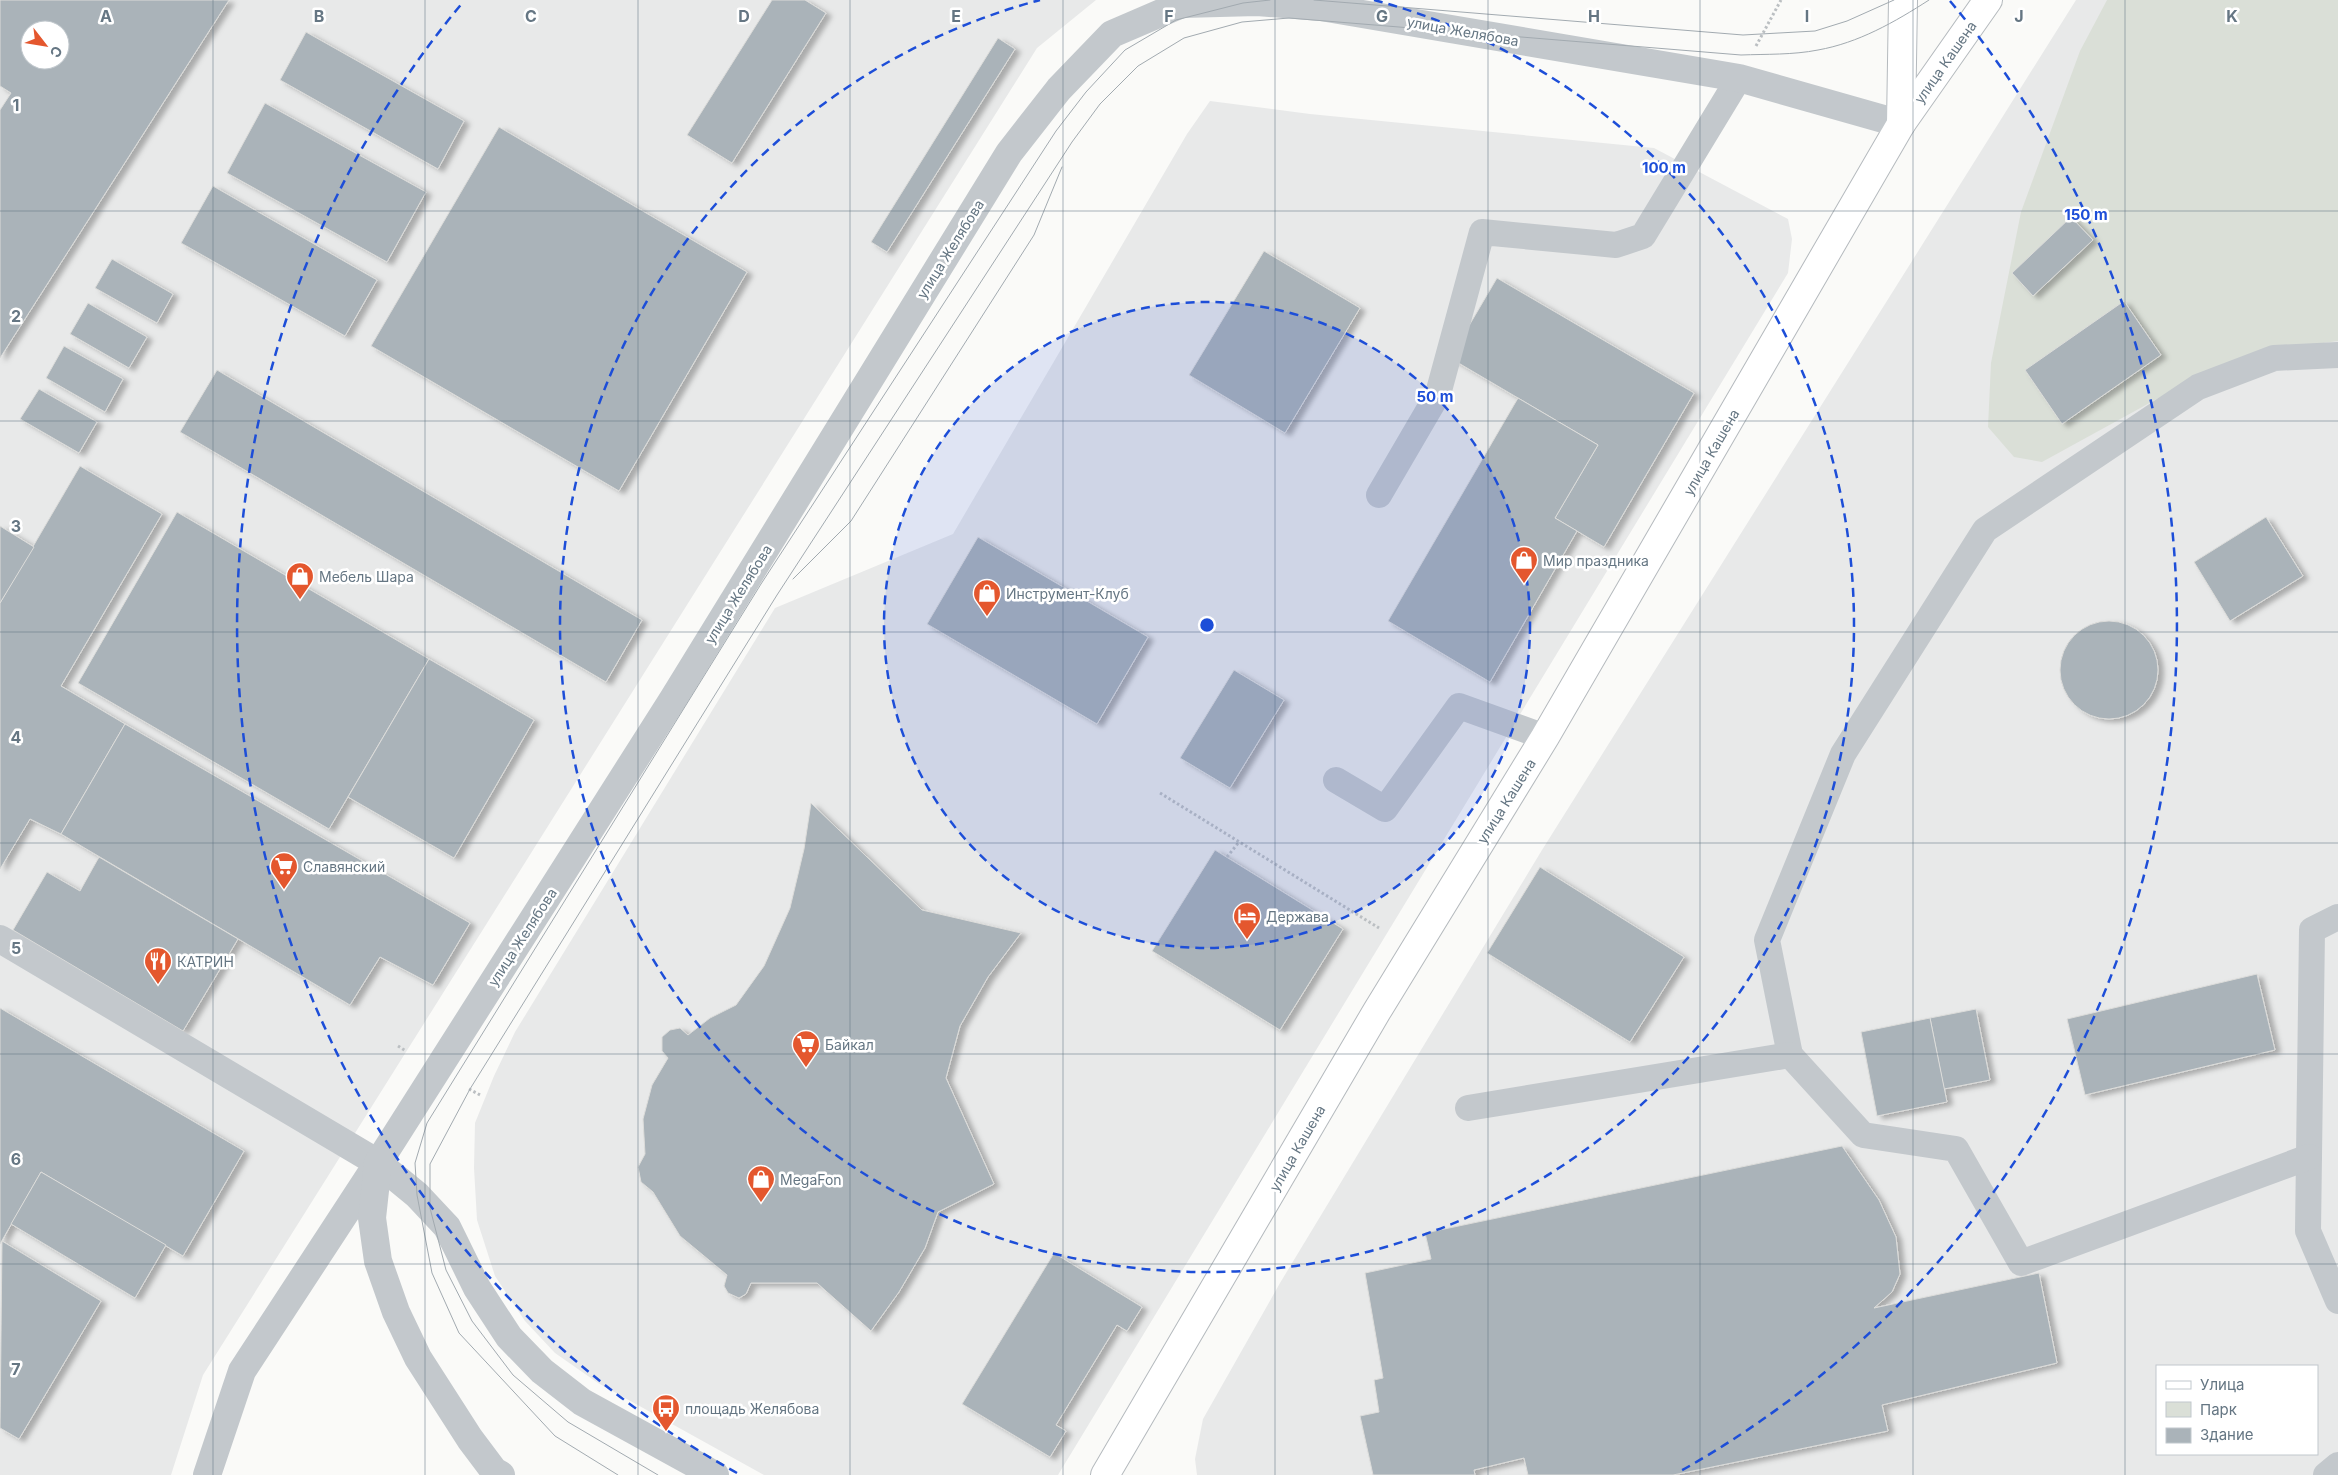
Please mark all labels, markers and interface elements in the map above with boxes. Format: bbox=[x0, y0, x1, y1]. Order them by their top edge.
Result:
text: A bbox=[100, 6, 112, 26]
text: B bbox=[314, 6, 324, 26]
text: C bbox=[525, 6, 537, 26]
text: D bbox=[738, 6, 750, 26]
text: E bbox=[951, 6, 961, 26]
text: F bbox=[1164, 6, 1174, 26]
text: G bbox=[1376, 6, 1388, 26]
text: H bbox=[1588, 6, 1600, 26]
text: I bbox=[1805, 6, 1809, 26]
text: J bbox=[2014, 6, 2024, 26]
text: K bbox=[2226, 6, 2238, 26]
street label: улица Желябова bbox=[1406, 13, 1520, 49]
street label: улица Кашена bbox=[1910, 17, 1980, 107]
north arrow bbox=[20, 20, 70, 70]
text: С bbox=[47, 43, 67, 61]
text: 1 bbox=[13, 95, 19, 115]
text: 100 m bbox=[1642, 158, 1686, 177]
street label: улица Желябова bbox=[913, 196, 987, 302]
text: 150 m bbox=[2064, 205, 2108, 224]
text: 2 bbox=[11, 306, 21, 326]
text: 50 m bbox=[1417, 387, 1453, 406]
street label: улица Кашена bbox=[1679, 406, 1743, 498]
text: 3 bbox=[11, 516, 21, 536]
street label: улица Желябова bbox=[701, 541, 775, 647]
shop icon: Мир праздника bbox=[1509, 545, 1539, 584]
place label: Мир праздника bbox=[1543, 552, 1649, 569]
shop icon: Мебель Шара bbox=[285, 561, 315, 600]
place label: Мебель Шара bbox=[319, 568, 414, 585]
shop icon: Инструмент-Клуб bbox=[972, 578, 1002, 617]
place label: Инструмент-Клуб bbox=[1006, 585, 1129, 602]
centre of rings bbox=[1198, 616, 1216, 634]
text: 4 bbox=[11, 727, 22, 747]
street label: улица Кашена bbox=[1473, 755, 1539, 847]
supermarket icon: Славянский bbox=[269, 851, 299, 890]
place label: Славянский bbox=[303, 858, 385, 875]
street label: улица Желябова bbox=[484, 885, 560, 989]
hotel icon: Держава bbox=[1232, 901, 1262, 940]
place label: Держава bbox=[1266, 908, 1329, 925]
text: 5 bbox=[11, 938, 21, 958]
restaurant icon: КАТРИН bbox=[143, 946, 173, 985]
place label: КАТРИН bbox=[177, 953, 234, 970]
supermarket icon: Байкал bbox=[791, 1029, 821, 1068]
place label: Байкал bbox=[825, 1036, 874, 1053]
street label: улица Кашена bbox=[1265, 1102, 1329, 1194]
text: 6 bbox=[11, 1149, 21, 1169]
shop icon: MegaFon bbox=[746, 1164, 776, 1203]
place label: MegaFon bbox=[780, 1171, 842, 1188]
text: 7 bbox=[11, 1359, 21, 1379]
legend bbox=[2156, 1365, 2318, 1455]
text: Улица bbox=[2200, 1375, 2244, 1394]
bus stop icon: площадь Желябова bbox=[651, 1393, 681, 1432]
place label: площадь Желябова bbox=[685, 1400, 819, 1417]
text: Парк bbox=[2200, 1400, 2237, 1419]
text: Здание bbox=[2200, 1425, 2254, 1444]

